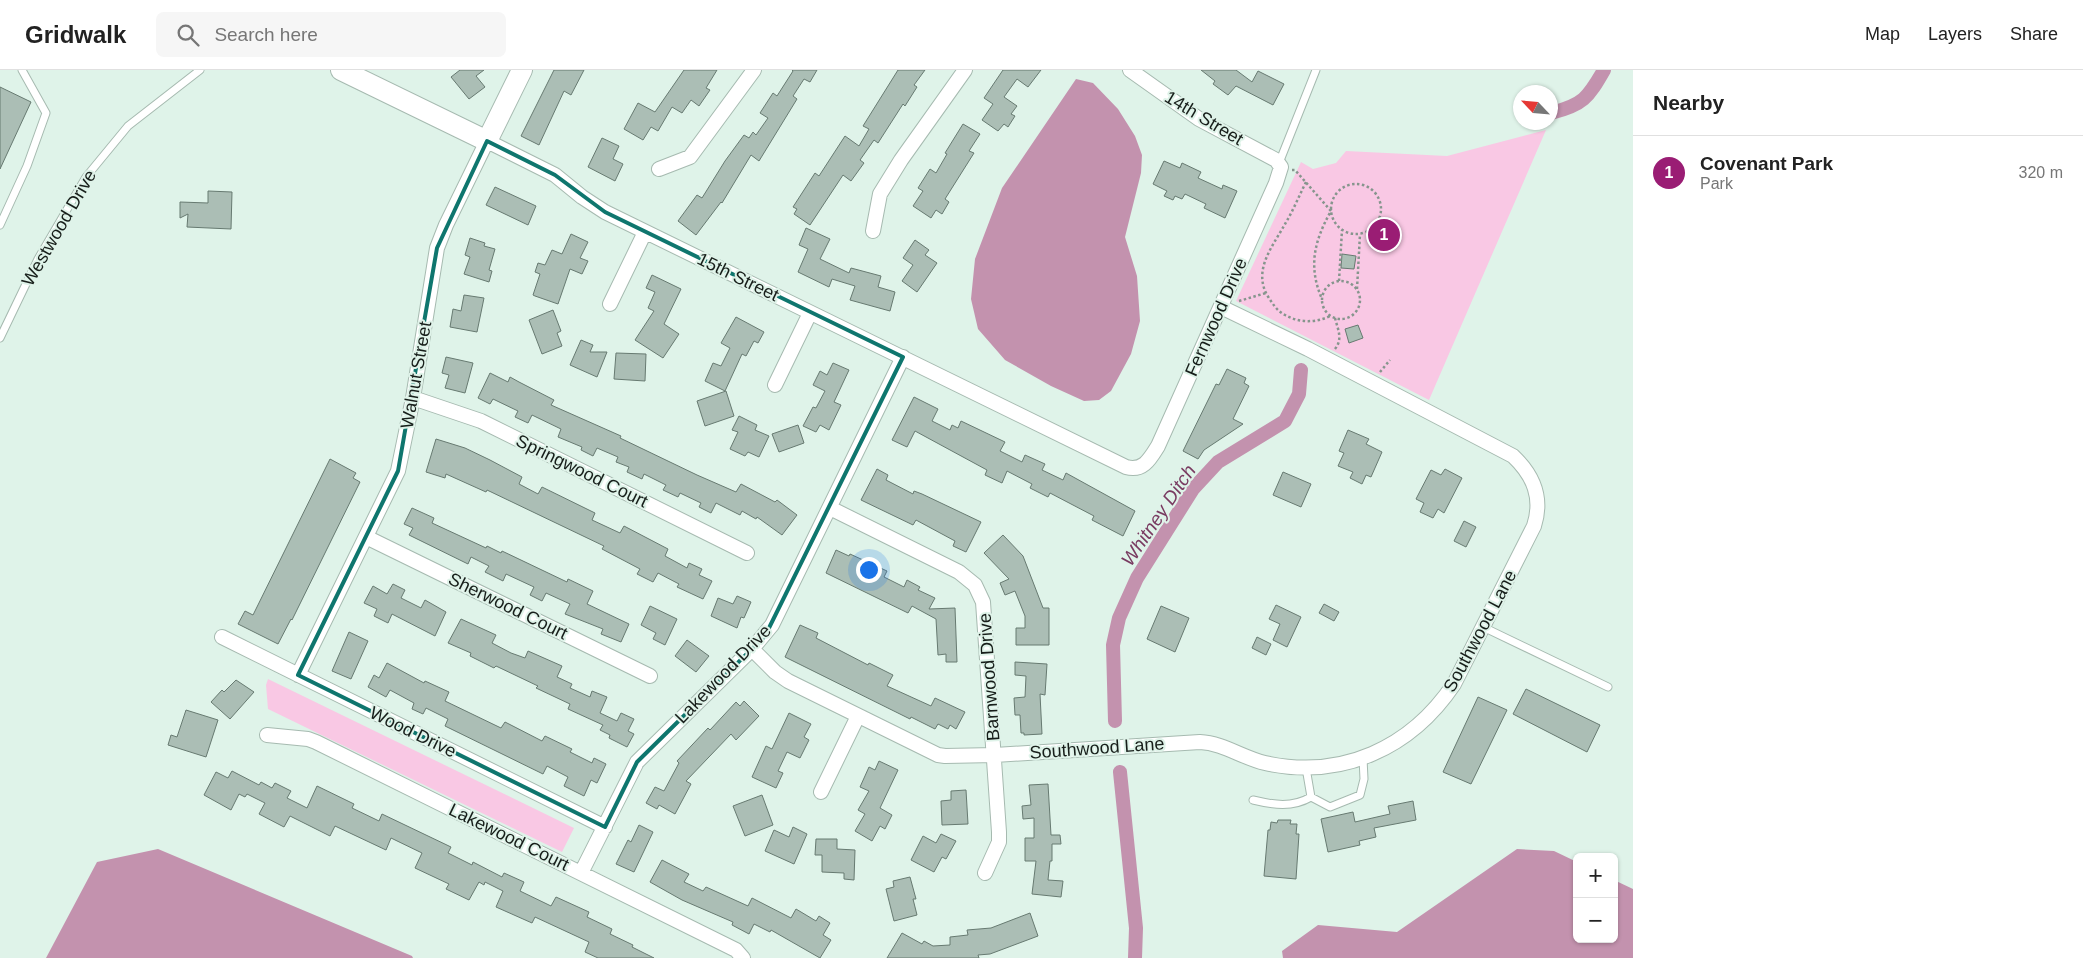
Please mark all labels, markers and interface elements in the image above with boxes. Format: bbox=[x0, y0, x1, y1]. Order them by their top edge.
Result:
search box bbox=[156, 12, 506, 57]
text: Gridwalk bbox=[25, 21, 126, 48]
icon: search bbox=[174, 21, 202, 49]
text: Search here bbox=[214, 24, 318, 45]
text: Map bbox=[1865, 24, 1900, 44]
text: Layers bbox=[1928, 24, 1982, 44]
text: Share bbox=[2010, 24, 2058, 44]
north arrow bbox=[1513, 85, 1558, 130]
street label: 14th Street bbox=[1161, 87, 1247, 149]
text: Nearby bbox=[1653, 91, 1724, 114]
text: Covenant Park bbox=[1700, 153, 1833, 174]
text: 1 bbox=[1665, 164, 1673, 181]
text: 320 m bbox=[2019, 164, 2063, 181]
street label: Westwood Drive bbox=[18, 166, 100, 290]
text: Park bbox=[1700, 175, 1733, 192]
pin: 1 bbox=[1368, 216, 1400, 254]
street label: 15th Street bbox=[694, 249, 782, 305]
street label: Fernwood Drive bbox=[1181, 255, 1251, 379]
street label: Walnut Street bbox=[397, 320, 435, 430]
street label: Springwood Court bbox=[513, 430, 651, 512]
water label: Whitney Ditch bbox=[1117, 461, 1200, 570]
your location bbox=[856, 557, 882, 583]
street label: Southwood Lane bbox=[1439, 567, 1521, 695]
street label: Sherwood Court bbox=[445, 569, 571, 643]
street label: Barnwood Drive bbox=[975, 612, 1003, 742]
street label: Lakewood Drive bbox=[671, 621, 775, 727]
street label: Wood Drive bbox=[367, 702, 459, 762]
street label: Southwood Lane bbox=[1029, 733, 1165, 763]
street label: Lakewood Court bbox=[446, 799, 572, 875]
map controls bbox=[1573, 853, 1618, 943]
button: + bbox=[1573, 853, 1618, 898]
button: − bbox=[1573, 898, 1618, 943]

